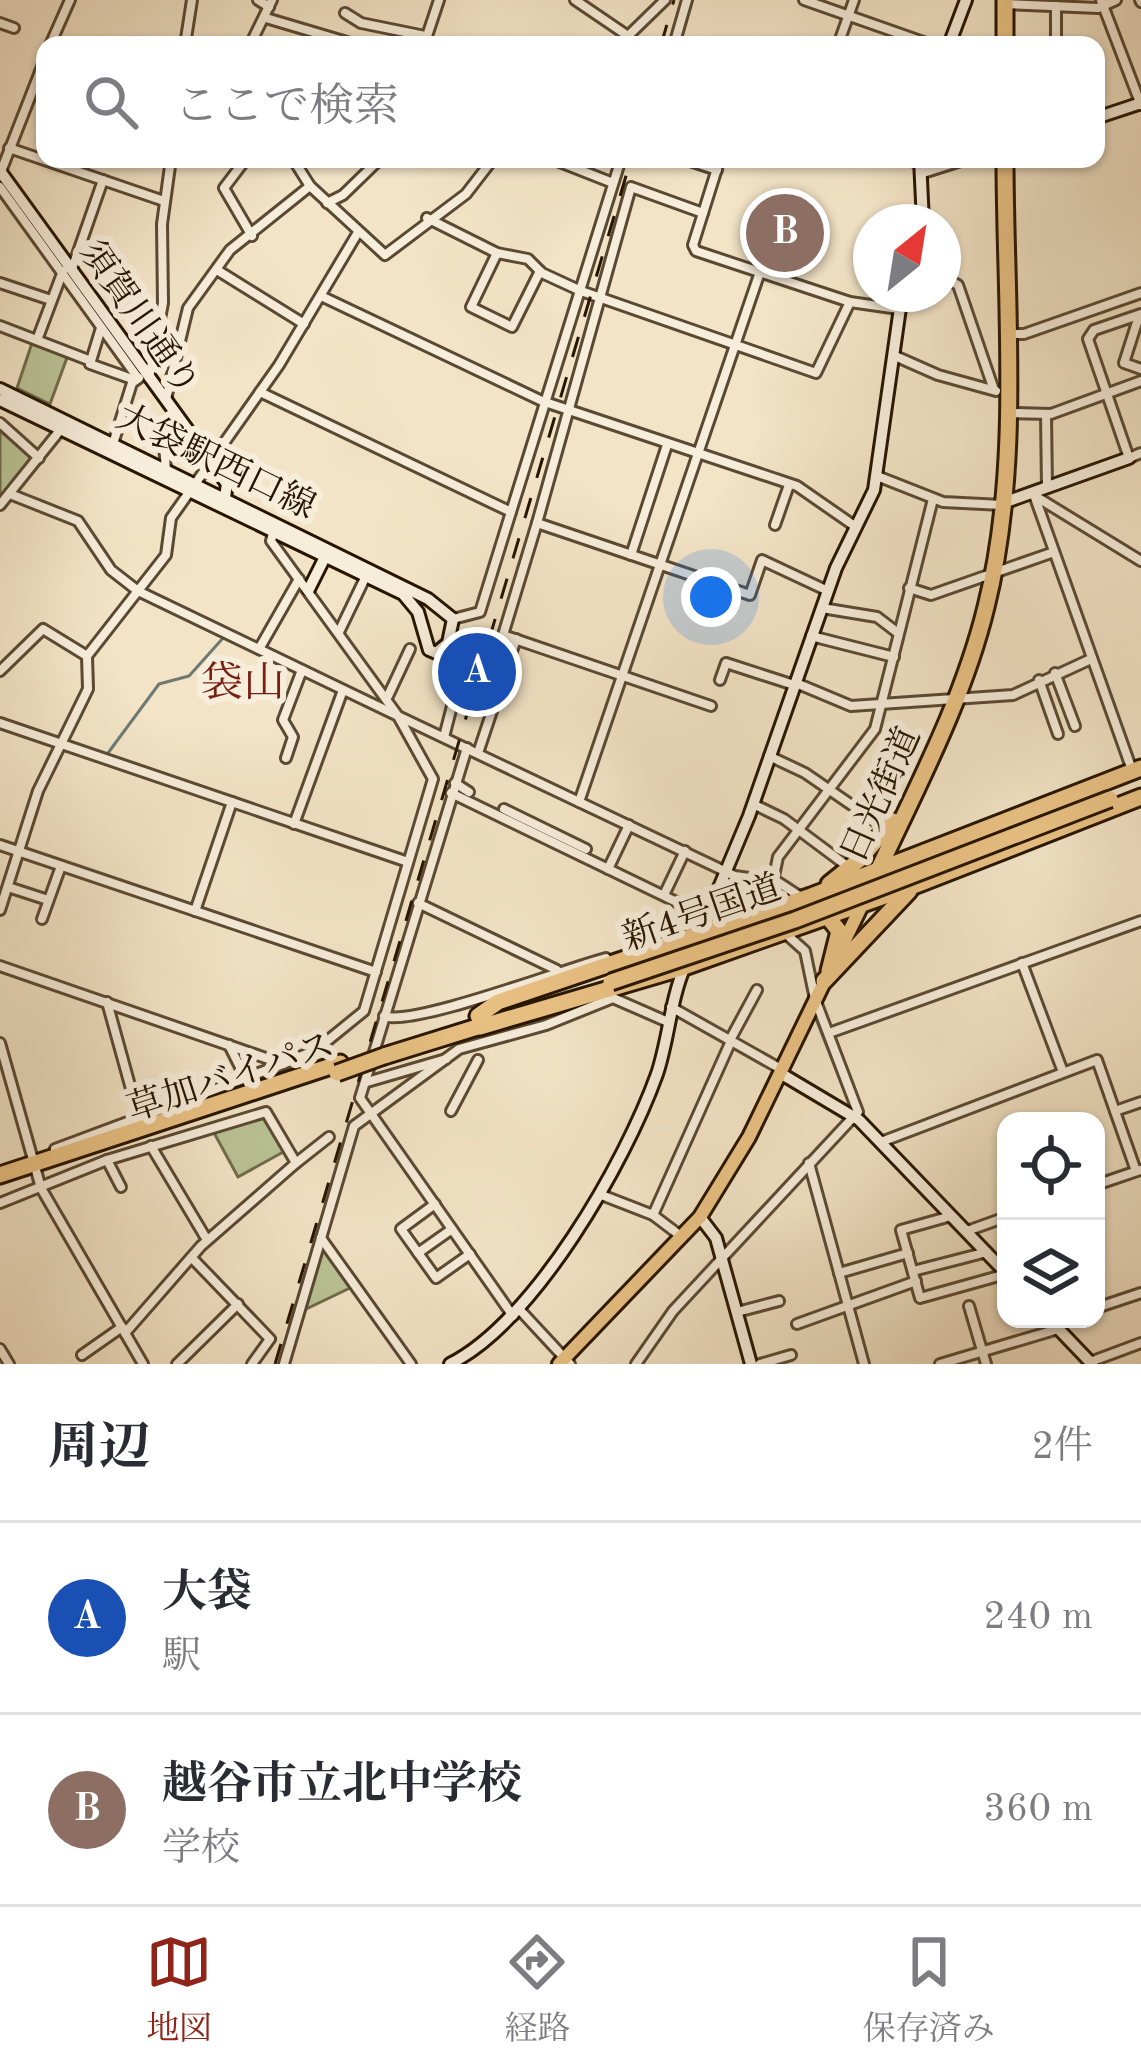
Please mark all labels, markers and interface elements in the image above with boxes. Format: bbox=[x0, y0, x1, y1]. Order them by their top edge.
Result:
search box bbox=[36, 36, 1105, 168]
icon: search bbox=[78, 69, 144, 135]
text: ここで検索 bbox=[174, 86, 399, 131]
pin: B bbox=[746, 188, 824, 278]
north arrow bbox=[853, 204, 961, 312]
street label: 須賀川通り bbox=[71, 233, 207, 403]
street label: 大袋駅西口線 bbox=[110, 396, 322, 527]
your location bbox=[681, 567, 741, 627]
pin: A bbox=[438, 627, 516, 717]
district label: 袋山 bbox=[201, 660, 285, 706]
street label: 日光街道 bbox=[833, 721, 928, 869]
street label: 新4号国道 bbox=[617, 867, 786, 959]
street label: 草加バイパス bbox=[122, 1025, 339, 1129]
map controls bbox=[997, 1112, 1105, 1328]
button: locate bbox=[997, 1112, 1105, 1220]
button: layers bbox=[997, 1220, 1105, 1328]
text: 周辺 bbox=[48, 1424, 150, 1475]
text: 2件 bbox=[1031, 1428, 1093, 1467]
text: 大袋 bbox=[162, 1572, 252, 1617]
text: A bbox=[72, 1598, 102, 1637]
text: 240 m bbox=[983, 1598, 1093, 1637]
text: 駅 bbox=[162, 1638, 201, 1677]
text: 越谷市立北中学校 bbox=[162, 1764, 522, 1809]
text: B bbox=[73, 1790, 101, 1829]
text: 360 m bbox=[983, 1790, 1093, 1829]
text: 学校 bbox=[162, 1830, 240, 1869]
tab: 地図 bbox=[146, 1929, 212, 2051]
tab: 経路 bbox=[504, 1929, 570, 2051]
tab: 保存済み bbox=[863, 1929, 995, 2051]

